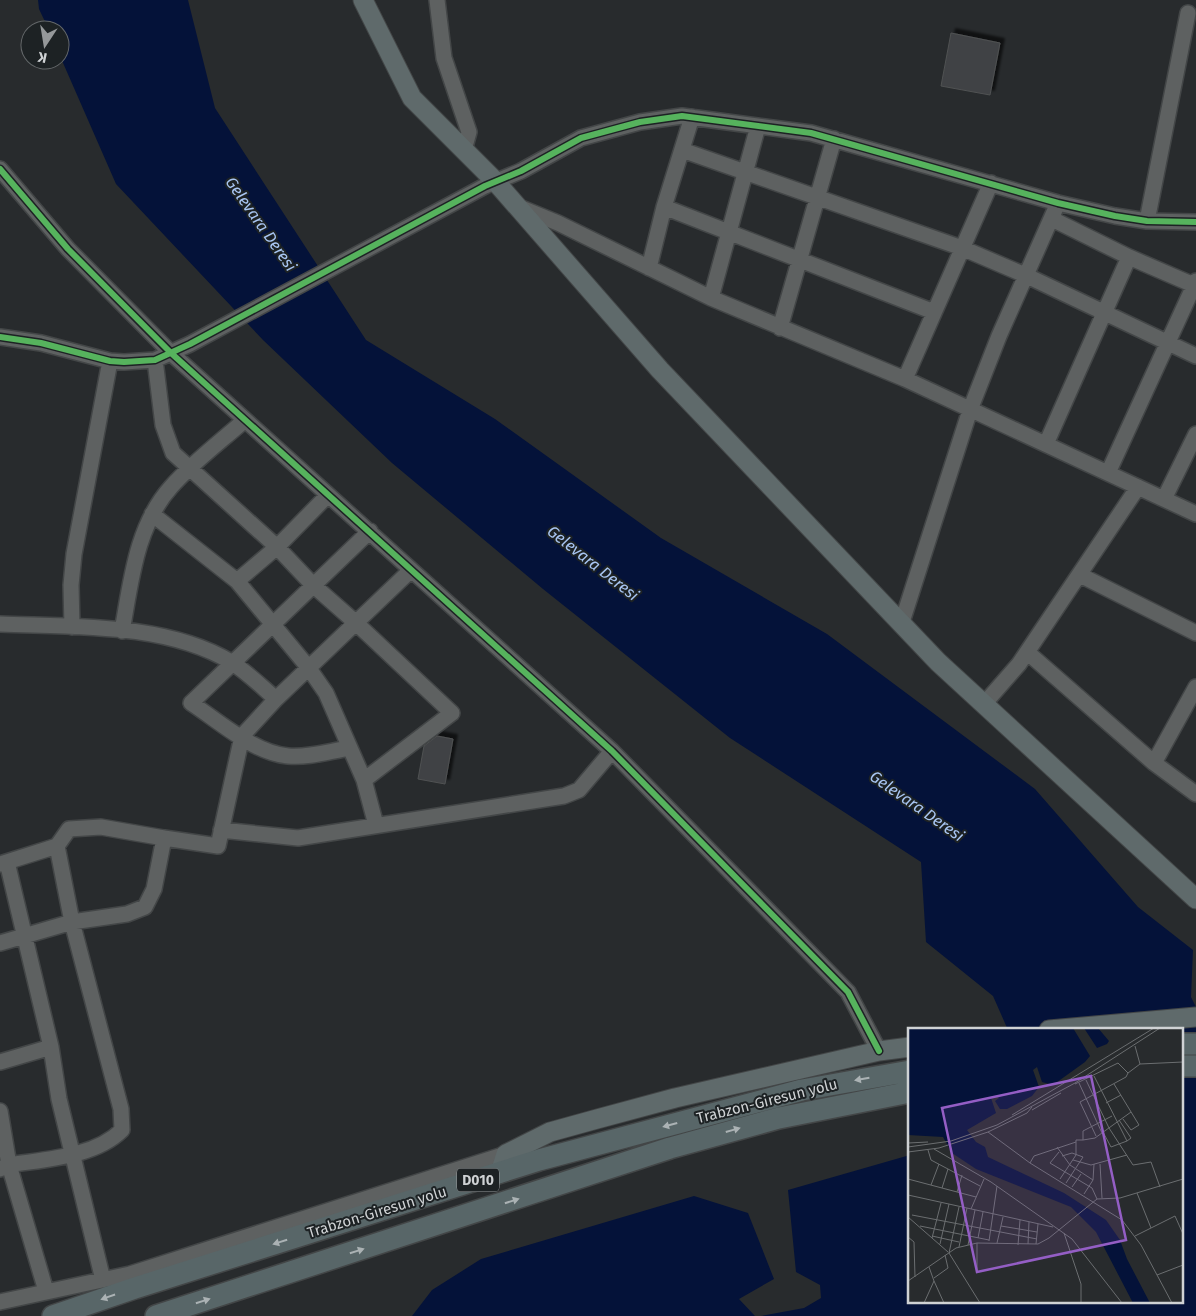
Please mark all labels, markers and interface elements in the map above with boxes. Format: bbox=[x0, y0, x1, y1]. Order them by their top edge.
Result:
north arrow bbox=[20, 20, 70, 70]
text: K bbox=[35, 48, 49, 66]
water label: Gelevara Deresi bbox=[221, 173, 301, 275]
water label: Gelevara Deresi bbox=[543, 521, 643, 605]
water label: Gelevara Deresi bbox=[866, 766, 968, 846]
inset map bbox=[908, 1028, 1184, 1304]
street label: Trabzon-Giresun yolu bbox=[695, 1075, 839, 1127]
one-way arrow bbox=[853, 1076, 869, 1084]
one-way arrow bbox=[662, 1122, 677, 1130]
one-way arrow bbox=[726, 1126, 741, 1134]
road number: D010 bbox=[457, 1168, 499, 1192]
street label: Trabzon-Giresun yolu bbox=[305, 1182, 449, 1242]
one-way arrow bbox=[505, 1197, 520, 1205]
one-way arrow bbox=[272, 1239, 287, 1247]
one-way arrow bbox=[350, 1247, 365, 1254]
one-way arrow bbox=[100, 1293, 115, 1301]
one-way arrow bbox=[195, 1297, 210, 1304]

